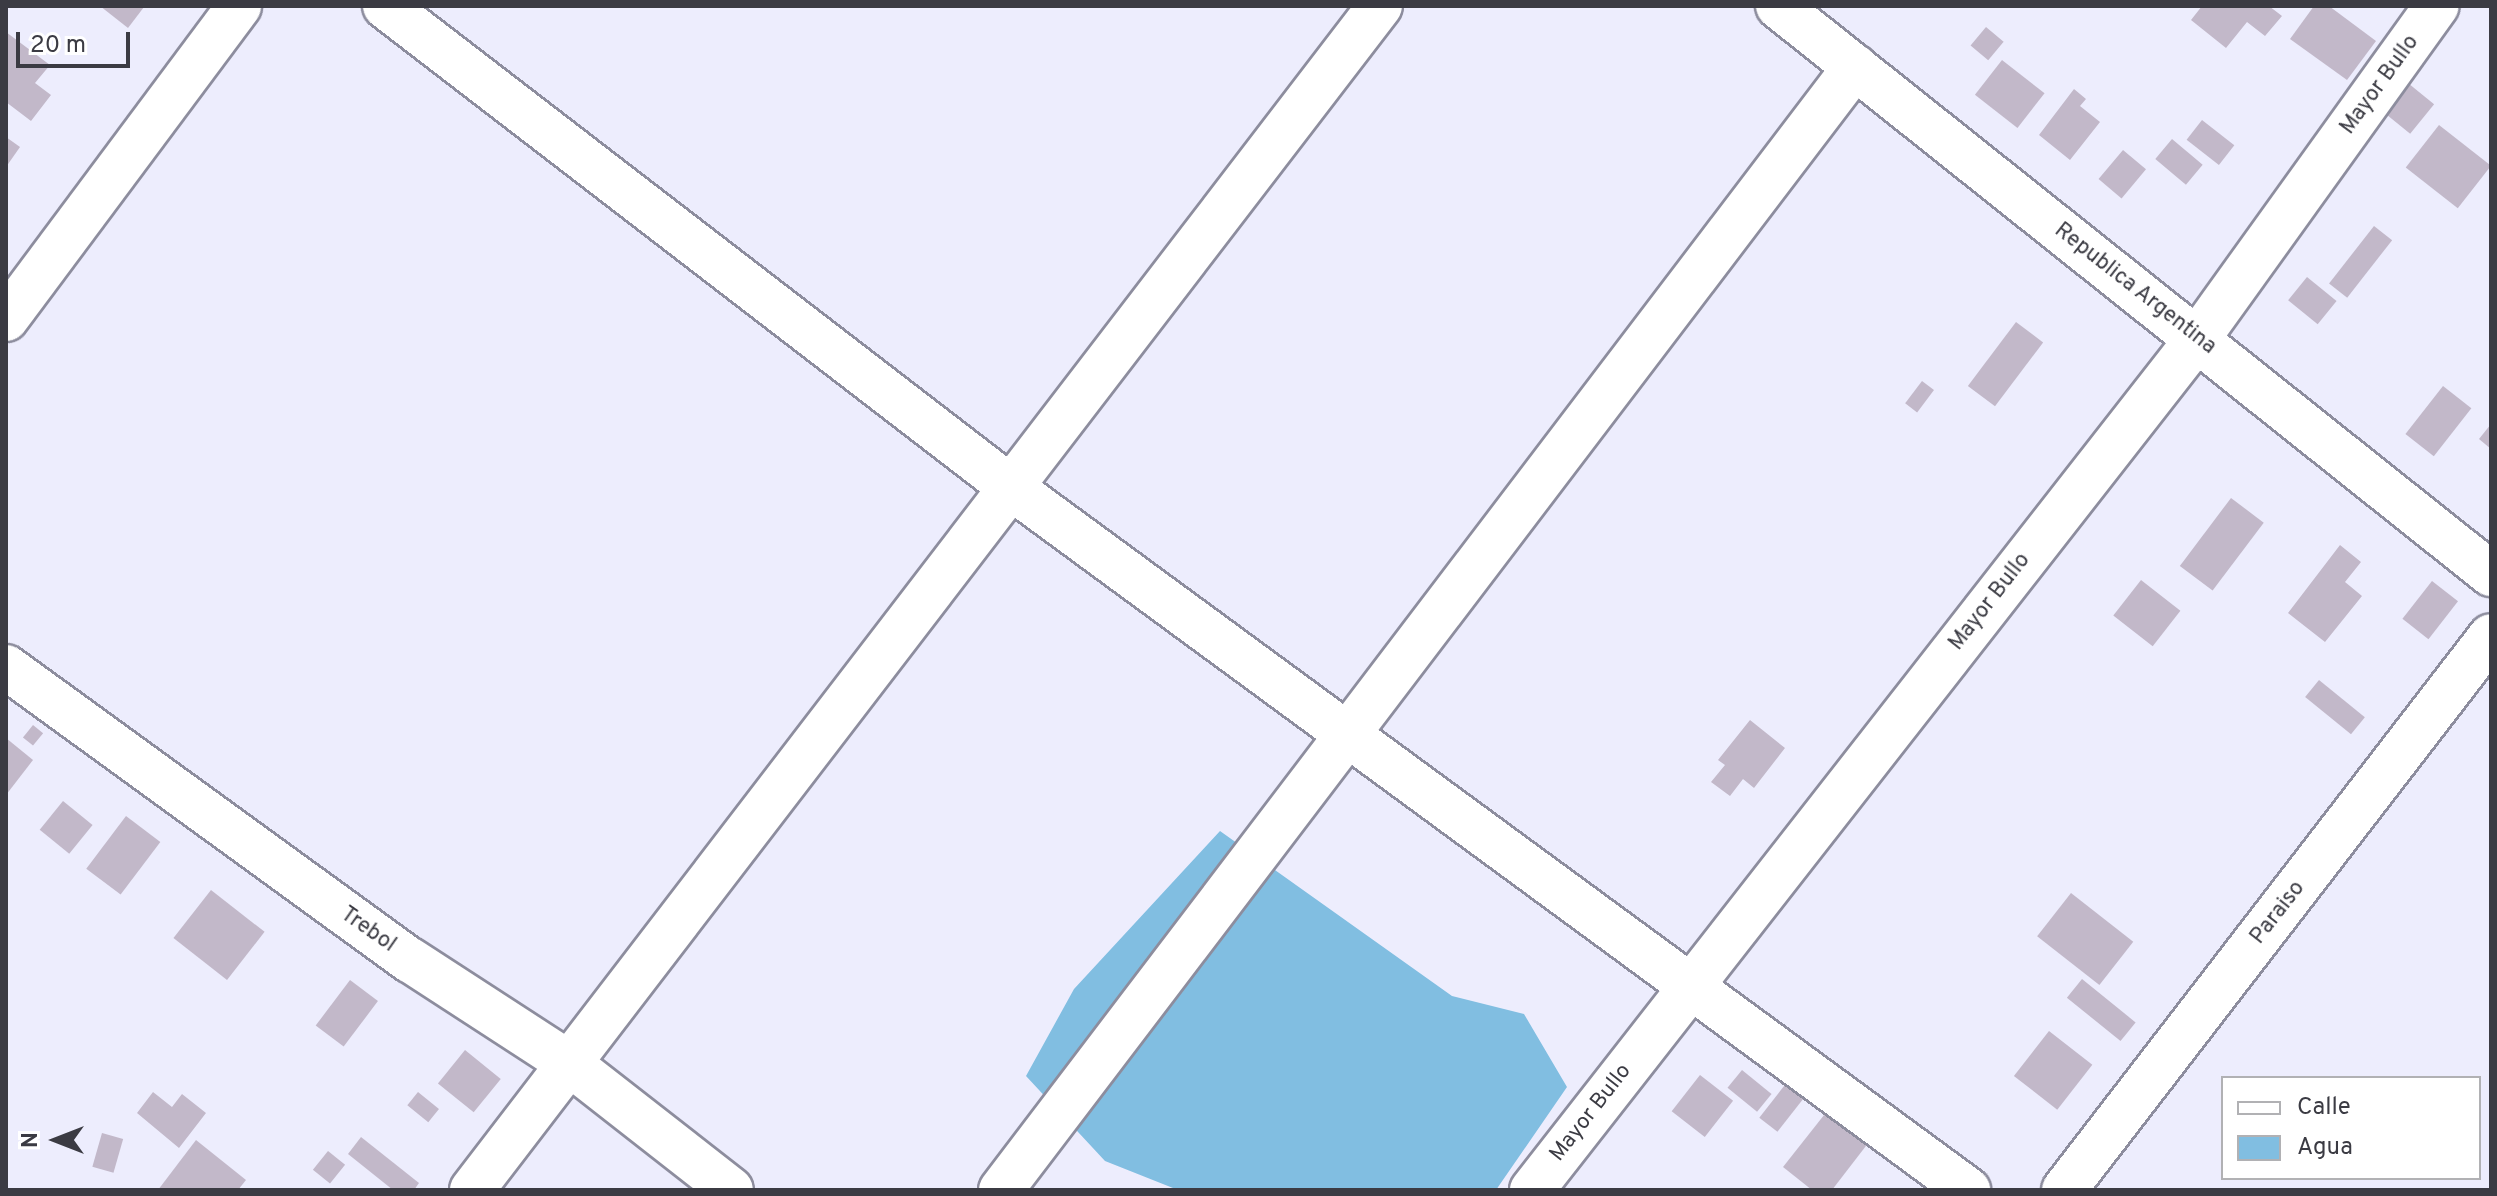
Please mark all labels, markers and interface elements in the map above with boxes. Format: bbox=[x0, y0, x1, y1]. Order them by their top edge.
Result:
scale bar bbox=[20, 16, 134, 66]
street label: Mayor Bullo bbox=[2335, 30, 2425, 140]
text: 20 m bbox=[30, 31, 86, 61]
street label: Republica Argentina bbox=[2048, 217, 2222, 361]
street label: Mayor Bullo bbox=[1944, 548, 2036, 656]
street label: Paraiso bbox=[2245, 876, 2311, 950]
street label: Trebol bbox=[335, 902, 401, 958]
street label: Mayor Bullo bbox=[1545, 1059, 1637, 1167]
legend bbox=[2221, 1076, 2481, 1180]
text: Calle bbox=[2297, 1093, 2351, 1123]
north arrow bbox=[16, 1100, 96, 1180]
text: N bbox=[18, 1132, 45, 1148]
text: Agua bbox=[2297, 1133, 2353, 1163]

